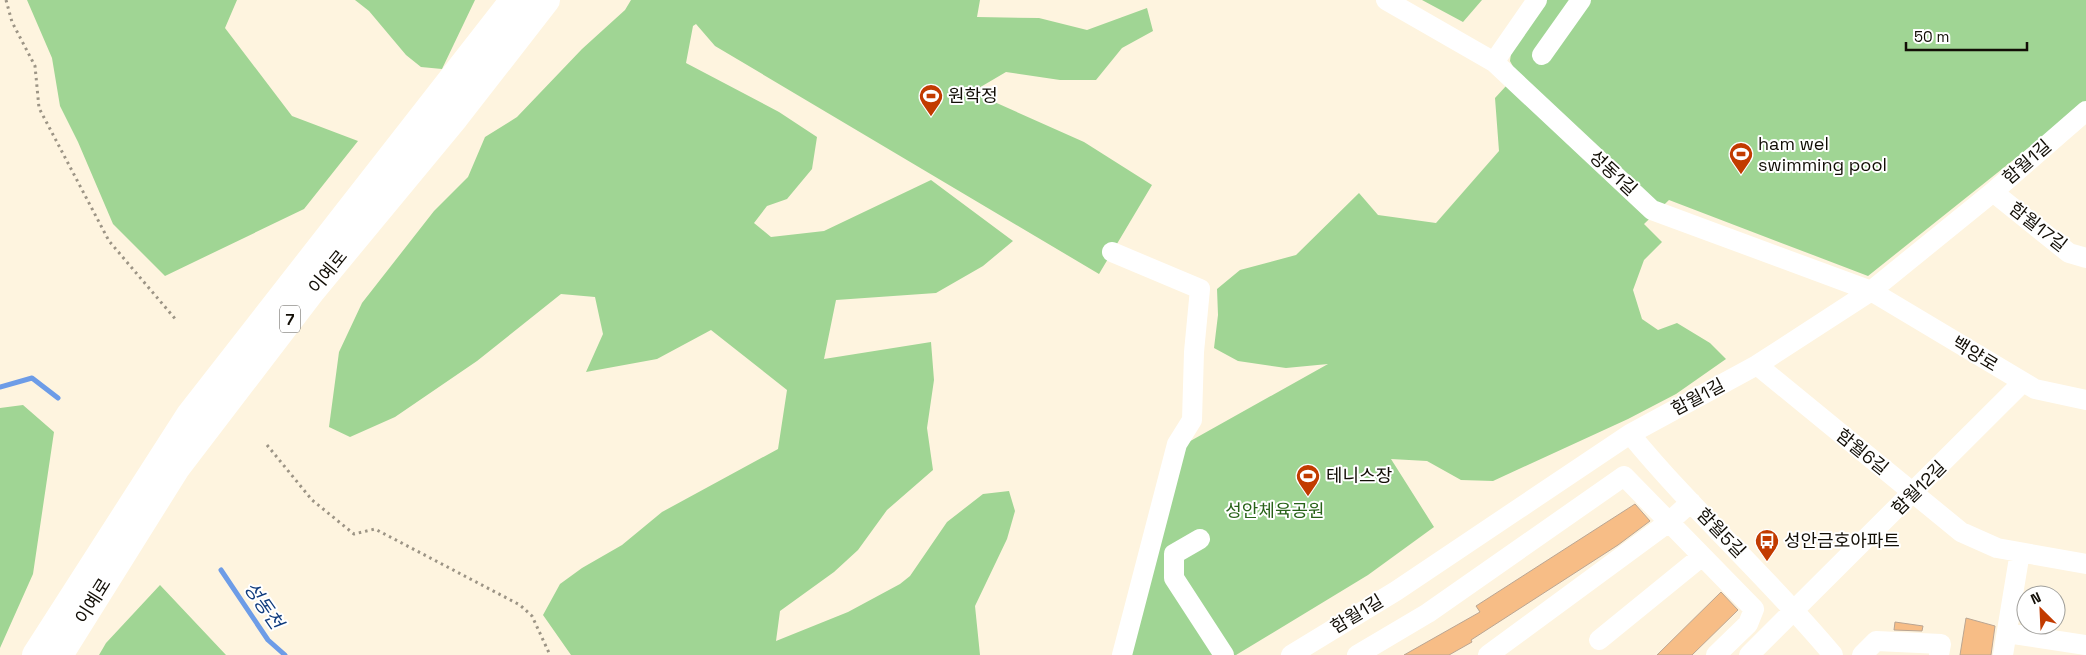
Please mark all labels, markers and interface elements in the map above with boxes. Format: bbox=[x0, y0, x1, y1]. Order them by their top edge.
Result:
scale bar bbox=[1906, 20, 2027, 52]
text: 50 m bbox=[1914, 27, 1949, 46]
sports icon: 원학정 bbox=[918, 83, 944, 117]
place label: 원학정 bbox=[948, 84, 998, 107]
place label: ham wel swimming pool bbox=[1758, 132, 1887, 176]
street label: 함월1길 bbox=[1998, 134, 2056, 189]
sports icon: ham wel swimming pool bbox=[1728, 141, 1754, 175]
street label: 성동1길 bbox=[1585, 145, 1642, 201]
street label: 함월17길 bbox=[2005, 197, 2072, 256]
street label: 이예로 bbox=[303, 245, 352, 298]
road number: 7 bbox=[280, 306, 300, 332]
street label: 백양로 bbox=[1948, 331, 2002, 376]
street label: 함월1길 bbox=[1667, 373, 1728, 420]
street label: 함월6길 bbox=[1831, 424, 1893, 480]
street label: 함월12길 bbox=[1886, 455, 1951, 520]
sports icon: 테니스장 bbox=[1295, 463, 1321, 497]
place label: 테니스장 bbox=[1326, 464, 1392, 487]
park label: 성안체육공원 bbox=[1225, 499, 1325, 522]
street label: 함월5길 bbox=[1692, 503, 1751, 562]
bus stop icon: 성안금호아파트 bbox=[1754, 528, 1780, 562]
place label: 성안금호아파트 bbox=[1784, 529, 1900, 552]
street label: 이예로 bbox=[70, 574, 115, 628]
water label: 성동천 bbox=[238, 577, 290, 635]
north arrow bbox=[2016, 585, 2066, 635]
text: N bbox=[2028, 588, 2044, 608]
street label: 함월1길 bbox=[1326, 589, 1387, 638]

